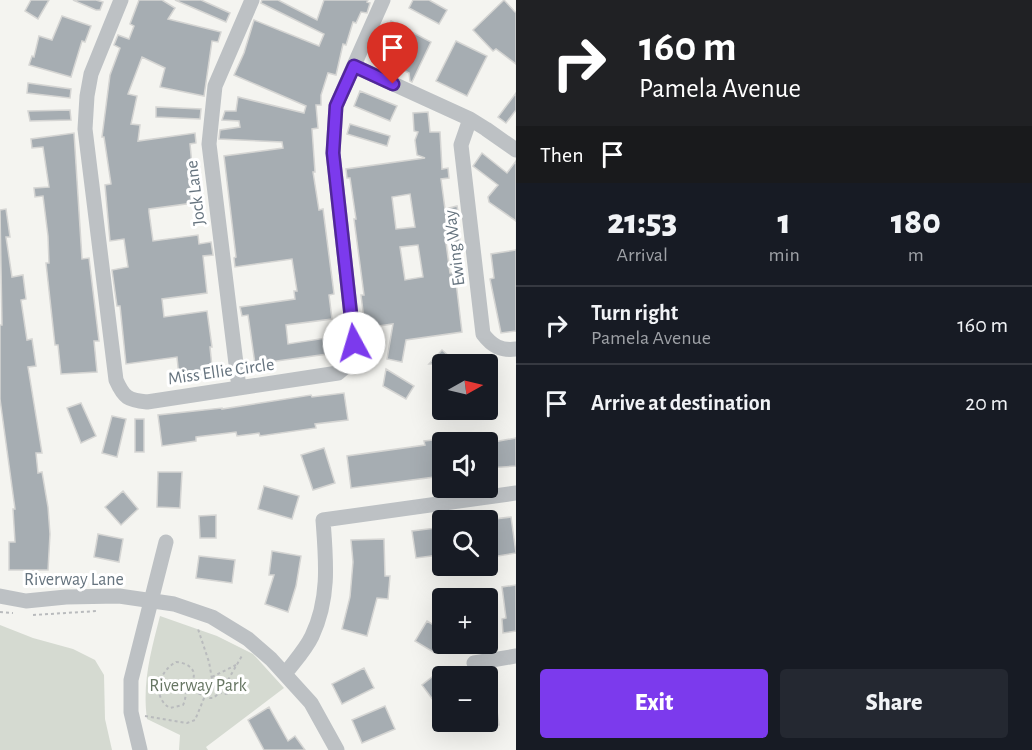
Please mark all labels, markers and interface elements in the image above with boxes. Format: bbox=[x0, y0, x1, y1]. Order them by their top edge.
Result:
pin bbox=[367, 22, 418, 84]
icon: right bbox=[540, 24, 618, 102]
text: 160 m bbox=[639, 26, 737, 68]
icon: arrive bbox=[376, 31, 409, 64]
text: Pamela Avenue bbox=[639, 75, 801, 102]
icon: arrive bbox=[596, 138, 629, 171]
text: Then bbox=[540, 144, 584, 166]
street label: Jock Lane bbox=[183, 159, 209, 226]
text: 21:53 bbox=[607, 204, 677, 240]
text: 1 bbox=[778, 204, 791, 240]
text: 180 bbox=[891, 204, 941, 240]
street label: Ewing Way bbox=[441, 209, 469, 287]
text: Arrival bbox=[617, 245, 668, 265]
text: min bbox=[769, 245, 800, 265]
text: m bbox=[908, 245, 924, 265]
text: Turn right bbox=[591, 302, 678, 324]
icon: right bbox=[540, 309, 573, 342]
position arrow bbox=[322, 311, 386, 375]
text: 160 m bbox=[957, 314, 1008, 336]
text: Pamela Avenue bbox=[591, 328, 711, 348]
north arrow bbox=[432, 354, 498, 420]
map controls bbox=[432, 354, 498, 732]
street label: Miss Ellie Circle bbox=[167, 356, 275, 388]
icon: arrive bbox=[540, 387, 573, 420]
text: Arrive at destination bbox=[591, 392, 771, 414]
text: 20 m bbox=[965, 392, 1008, 414]
button: sound bbox=[432, 432, 498, 498]
button: search bbox=[432, 510, 498, 576]
street label: Riverway Lane bbox=[24, 571, 124, 589]
button: + bbox=[432, 588, 498, 654]
button: − bbox=[432, 666, 498, 732]
button: Exit bbox=[540, 669, 768, 738]
button: Share bbox=[780, 669, 1008, 738]
park label: Riverway Park bbox=[149, 677, 248, 695]

